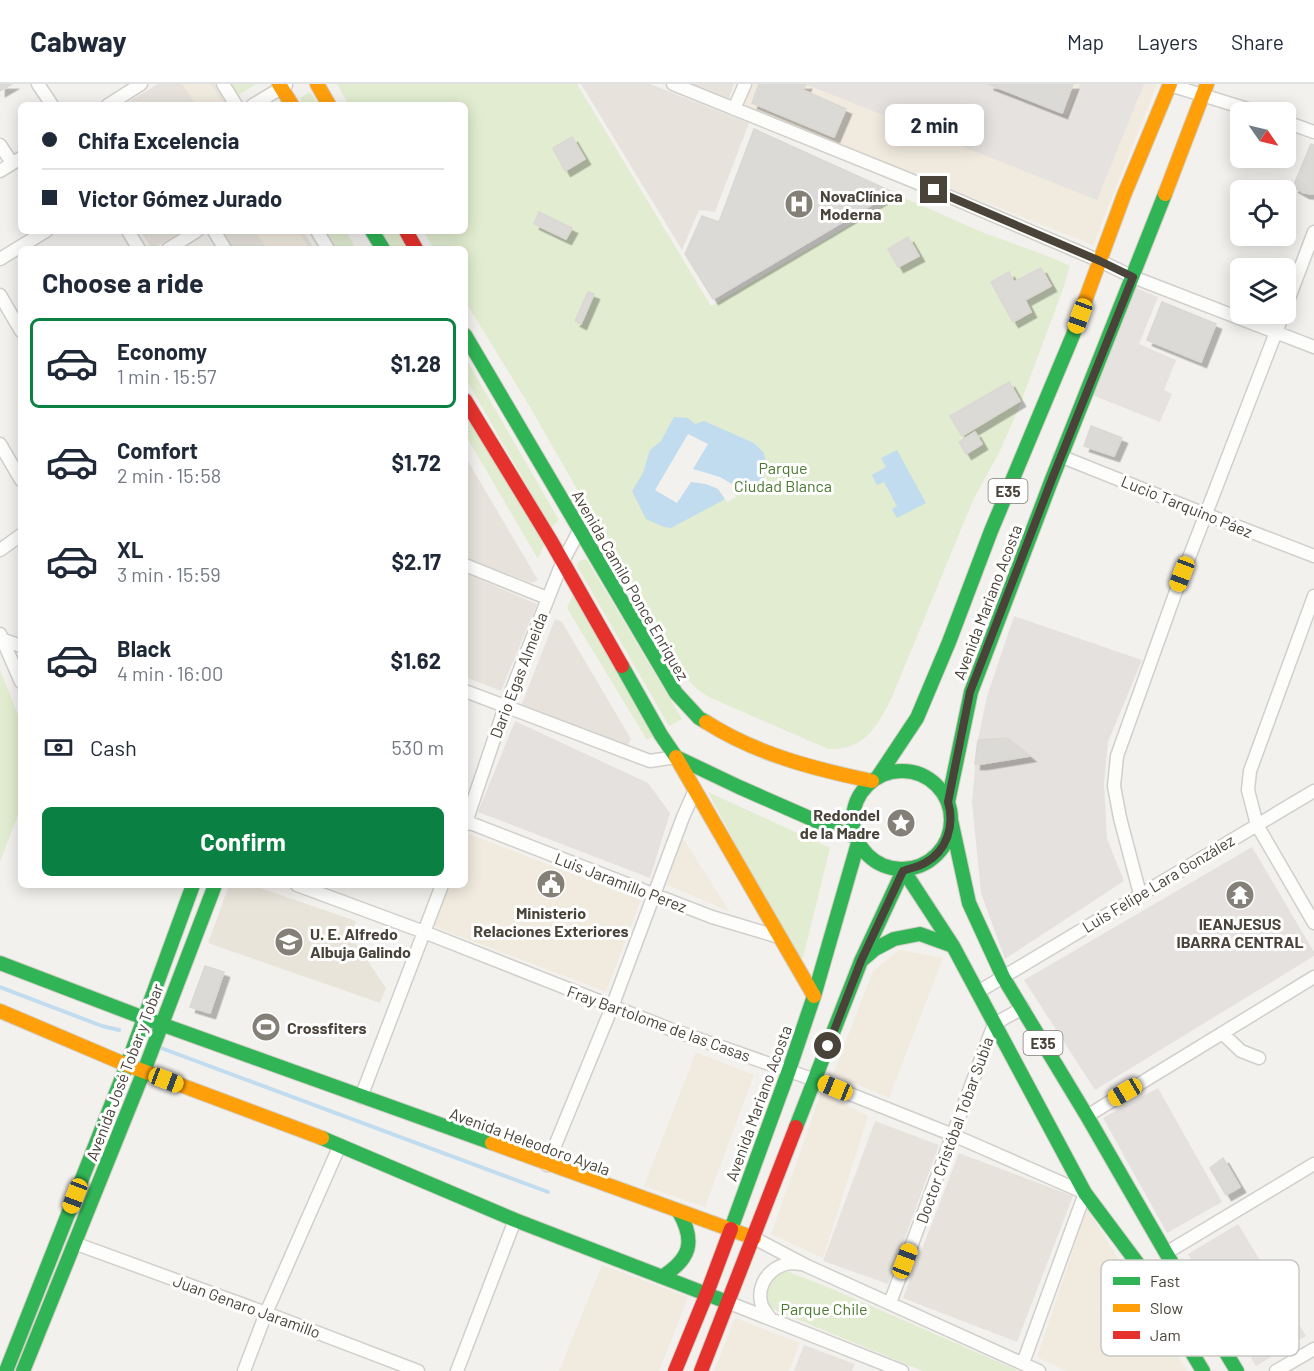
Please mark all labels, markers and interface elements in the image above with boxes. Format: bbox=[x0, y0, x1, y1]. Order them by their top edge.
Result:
text: Cabway bbox=[30, 24, 127, 58]
text: Map bbox=[1067, 29, 1104, 54]
text: Layers bbox=[1137, 29, 1198, 54]
text: Share bbox=[1231, 29, 1284, 54]
north arrow bbox=[1230, 102, 1296, 168]
map controls bbox=[1230, 102, 1296, 324]
callout: 2 min bbox=[884, 103, 984, 145]
text: 2 min bbox=[911, 113, 958, 137]
text: Chifa Excelencia bbox=[78, 127, 239, 153]
route end bbox=[920, 176, 947, 203]
button: locate bbox=[1230, 180, 1296, 246]
text: Victor Gómez Jurado bbox=[78, 185, 282, 211]
place label: NovaClínica Moderna bbox=[820, 186, 903, 223]
hospital icon: NovaClínica Moderna bbox=[783, 188, 815, 220]
button: layers bbox=[1230, 258, 1296, 324]
text: Choose a ride bbox=[42, 266, 204, 298]
car bbox=[1065, 296, 1095, 336]
icon: car bbox=[45, 336, 99, 390]
text: Economy bbox=[117, 338, 207, 364]
text: $1.28 bbox=[390, 350, 441, 376]
text: 1 min · 15:57 bbox=[117, 364, 216, 388]
icon: car bbox=[45, 435, 99, 489]
text: Comfort bbox=[117, 437, 198, 463]
text: $1.72 bbox=[391, 449, 441, 475]
park label: Parque Ciudad Blanca bbox=[734, 458, 832, 495]
text: 2 min · 15:58 bbox=[117, 463, 221, 487]
street label: Lucio Tarquino Páez bbox=[1119, 471, 1255, 541]
road number: E35 bbox=[988, 479, 1028, 503]
street label: Avenida Camilo Ponce Enriquez bbox=[569, 487, 693, 683]
street label: Avenida Mariano Acosta bbox=[949, 522, 1025, 682]
icon: car bbox=[45, 534, 99, 588]
text: XL bbox=[117, 536, 143, 562]
text: $2.17 bbox=[391, 548, 441, 574]
car bbox=[1167, 554, 1197, 594]
text: 3 min · 15:59 bbox=[117, 562, 221, 586]
street label: Dario Egas Almeida bbox=[485, 609, 551, 741]
icon: car bbox=[45, 633, 99, 687]
text: Black bbox=[117, 635, 171, 661]
text: $1.62 bbox=[391, 647, 441, 673]
text: 4 min · 16:00 bbox=[117, 661, 223, 685]
icon: cash bbox=[42, 731, 75, 764]
text: Cash bbox=[90, 734, 137, 760]
text: 530 m bbox=[392, 735, 444, 759]
place label: Redondel de la Madre bbox=[800, 805, 880, 842]
button: Confirm bbox=[42, 807, 444, 876]
place icon: Redondel de la Madre bbox=[885, 807, 917, 839]
street label: Luis Felipe Lara González bbox=[1079, 830, 1237, 936]
street label: Luis Jaramillo Perez bbox=[552, 848, 690, 916]
public building icon: Ministerio Relaciones Exteriores bbox=[535, 868, 567, 900]
temple icon: IEANJESUS IBARRA CENTRAL bbox=[1224, 879, 1256, 911]
place label: Ministerio Relaciones Exteriores bbox=[473, 903, 629, 940]
place label: IEANJESUS IBARRA CENTRAL bbox=[1176, 914, 1304, 951]
place label: U. E. Alfredo Albuja Galindo bbox=[310, 924, 411, 961]
school or university icon: U. E. Alfredo Albuja Galindo bbox=[273, 926, 305, 958]
street label: Avenida José Tobar y Tobar bbox=[81, 981, 167, 1163]
street label: Fray Bartolome de las Casas bbox=[565, 981, 753, 1065]
sports icon: Crossfiters bbox=[250, 1011, 282, 1043]
place label: Crossfiters bbox=[287, 1018, 367, 1037]
street label: Avenida Mariano Acosta bbox=[721, 1023, 795, 1183]
road number: E35 bbox=[1024, 1031, 1062, 1055]
route start bbox=[814, 1032, 841, 1059]
street label: Doctor Cristóbal Tobar Subia bbox=[911, 1034, 997, 1226]
car bbox=[146, 1065, 186, 1095]
car bbox=[815, 1073, 855, 1103]
car bbox=[1105, 1075, 1145, 1109]
street label: Avenida Heleodoro Ayala bbox=[447, 1103, 613, 1179]
car bbox=[60, 1176, 90, 1216]
car bbox=[890, 1241, 920, 1281]
legend bbox=[1101, 1260, 1299, 1356]
street label: Juan Genaro Jaramillo bbox=[171, 1271, 323, 1341]
text: Fast bbox=[1150, 1271, 1180, 1290]
text: Slow bbox=[1150, 1298, 1183, 1317]
park label: Parque Chile bbox=[781, 1299, 868, 1318]
text: Jam bbox=[1150, 1325, 1181, 1344]

